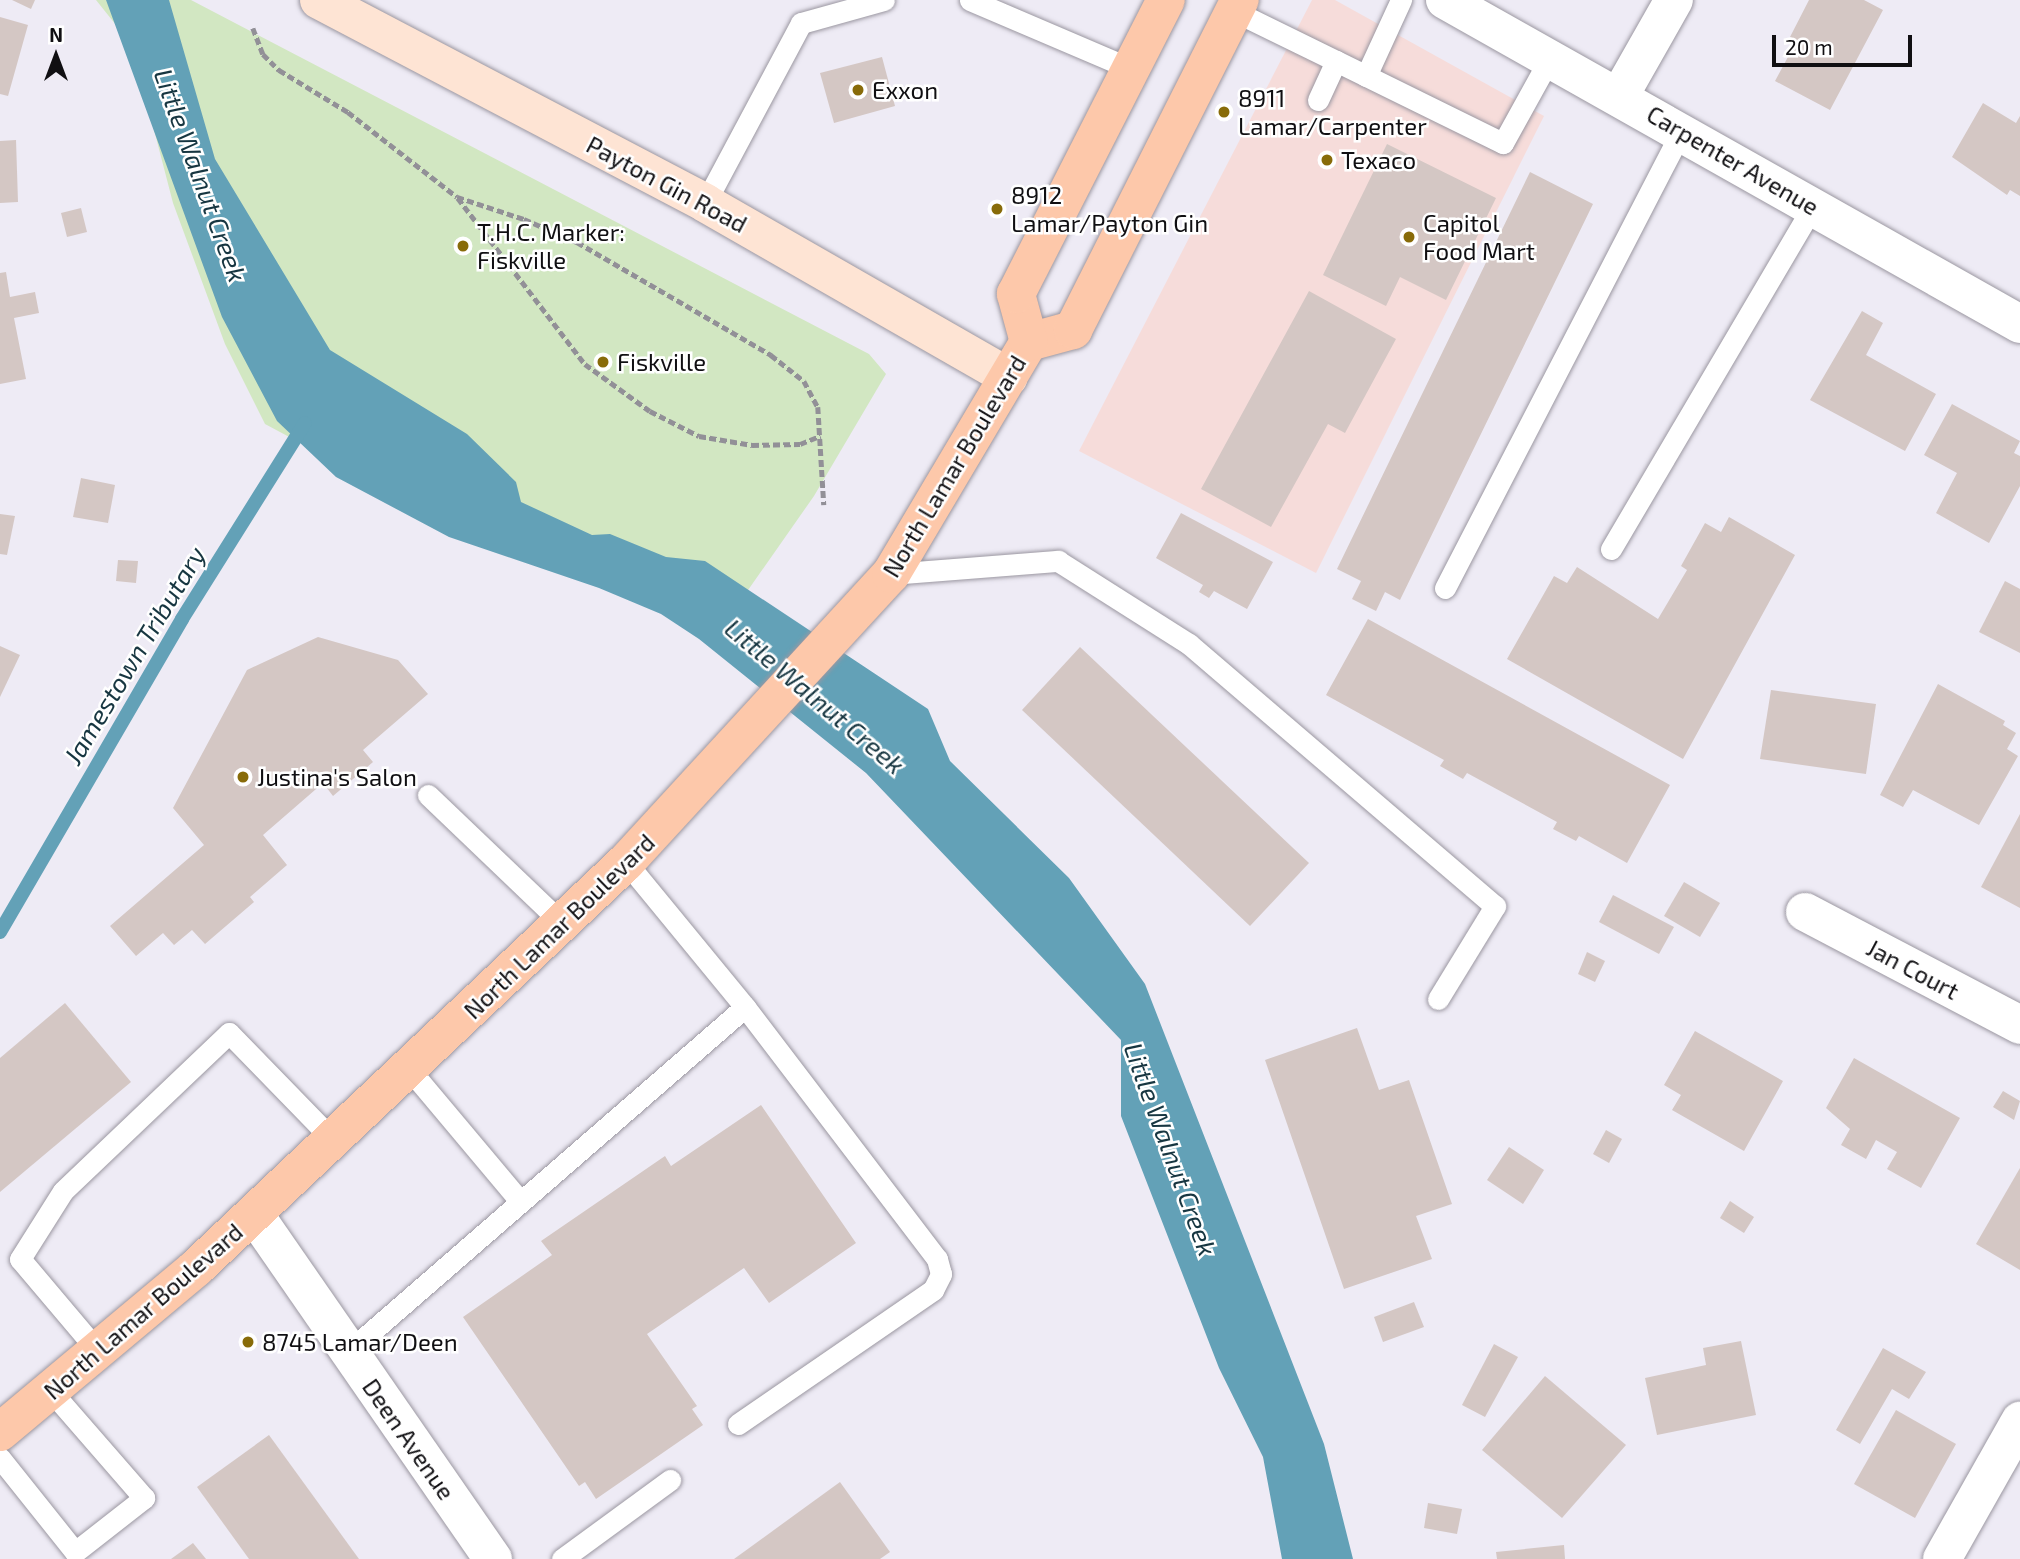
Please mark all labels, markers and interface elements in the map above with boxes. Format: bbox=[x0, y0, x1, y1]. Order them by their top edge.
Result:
north arrow bbox=[21, 21, 91, 91]
scale bar bbox=[1775, 21, 1915, 65]
text: N bbox=[49, 23, 63, 46]
text: 20 m bbox=[1785, 34, 1833, 59]
water label: Little Walnut Creek bbox=[148, 64, 254, 286]
place label: Exxon bbox=[872, 76, 938, 104]
marker: Exxon bbox=[850, 82, 866, 98]
place label: 8911 Lamar/Carpenter bbox=[1238, 84, 1427, 140]
street label: Carpenter Avenue bbox=[1642, 99, 1824, 221]
marker: 8911 Lamar/Carpenter bbox=[1216, 104, 1232, 120]
street label: Payton Gin Road bbox=[582, 130, 752, 238]
place label: Texaco bbox=[1341, 146, 1416, 174]
marker: Texaco bbox=[1319, 152, 1335, 168]
place label: 8912 Lamar/Payton Gin bbox=[1011, 181, 1208, 237]
marker: 8912 Lamar/Payton Gin bbox=[989, 201, 1005, 217]
place label: Capitol Food Mart bbox=[1423, 209, 1535, 265]
place label: T.H.C. Marker: Fiskville bbox=[477, 218, 625, 274]
marker: Capitol Food Mart bbox=[1401, 229, 1417, 245]
marker: T.H.C. Marker: Fiskville bbox=[455, 238, 471, 254]
place label: Fiskville bbox=[617, 348, 706, 376]
street label: North Lamar Boulevard bbox=[876, 350, 1032, 582]
marker: Fiskville bbox=[595, 354, 611, 370]
water label: Jamestown Tributary bbox=[56, 540, 212, 770]
water label: Little Walnut Creek bbox=[719, 612, 911, 780]
place label: Justina's Salon bbox=[257, 763, 417, 791]
marker: Justina's Salon bbox=[235, 769, 251, 785]
street label: North Lamar Boulevard bbox=[458, 827, 660, 1025]
street label: Jan Court bbox=[1862, 933, 1964, 1005]
water label: Little Walnut Creek bbox=[1118, 1038, 1224, 1260]
street label: North Lamar Boulevard bbox=[38, 1217, 248, 1405]
place label: 8745 Lamar/Deen bbox=[262, 1328, 458, 1356]
marker: 8745 Lamar/Deen bbox=[240, 1334, 256, 1350]
street label: Deen Avenue bbox=[357, 1373, 461, 1505]

